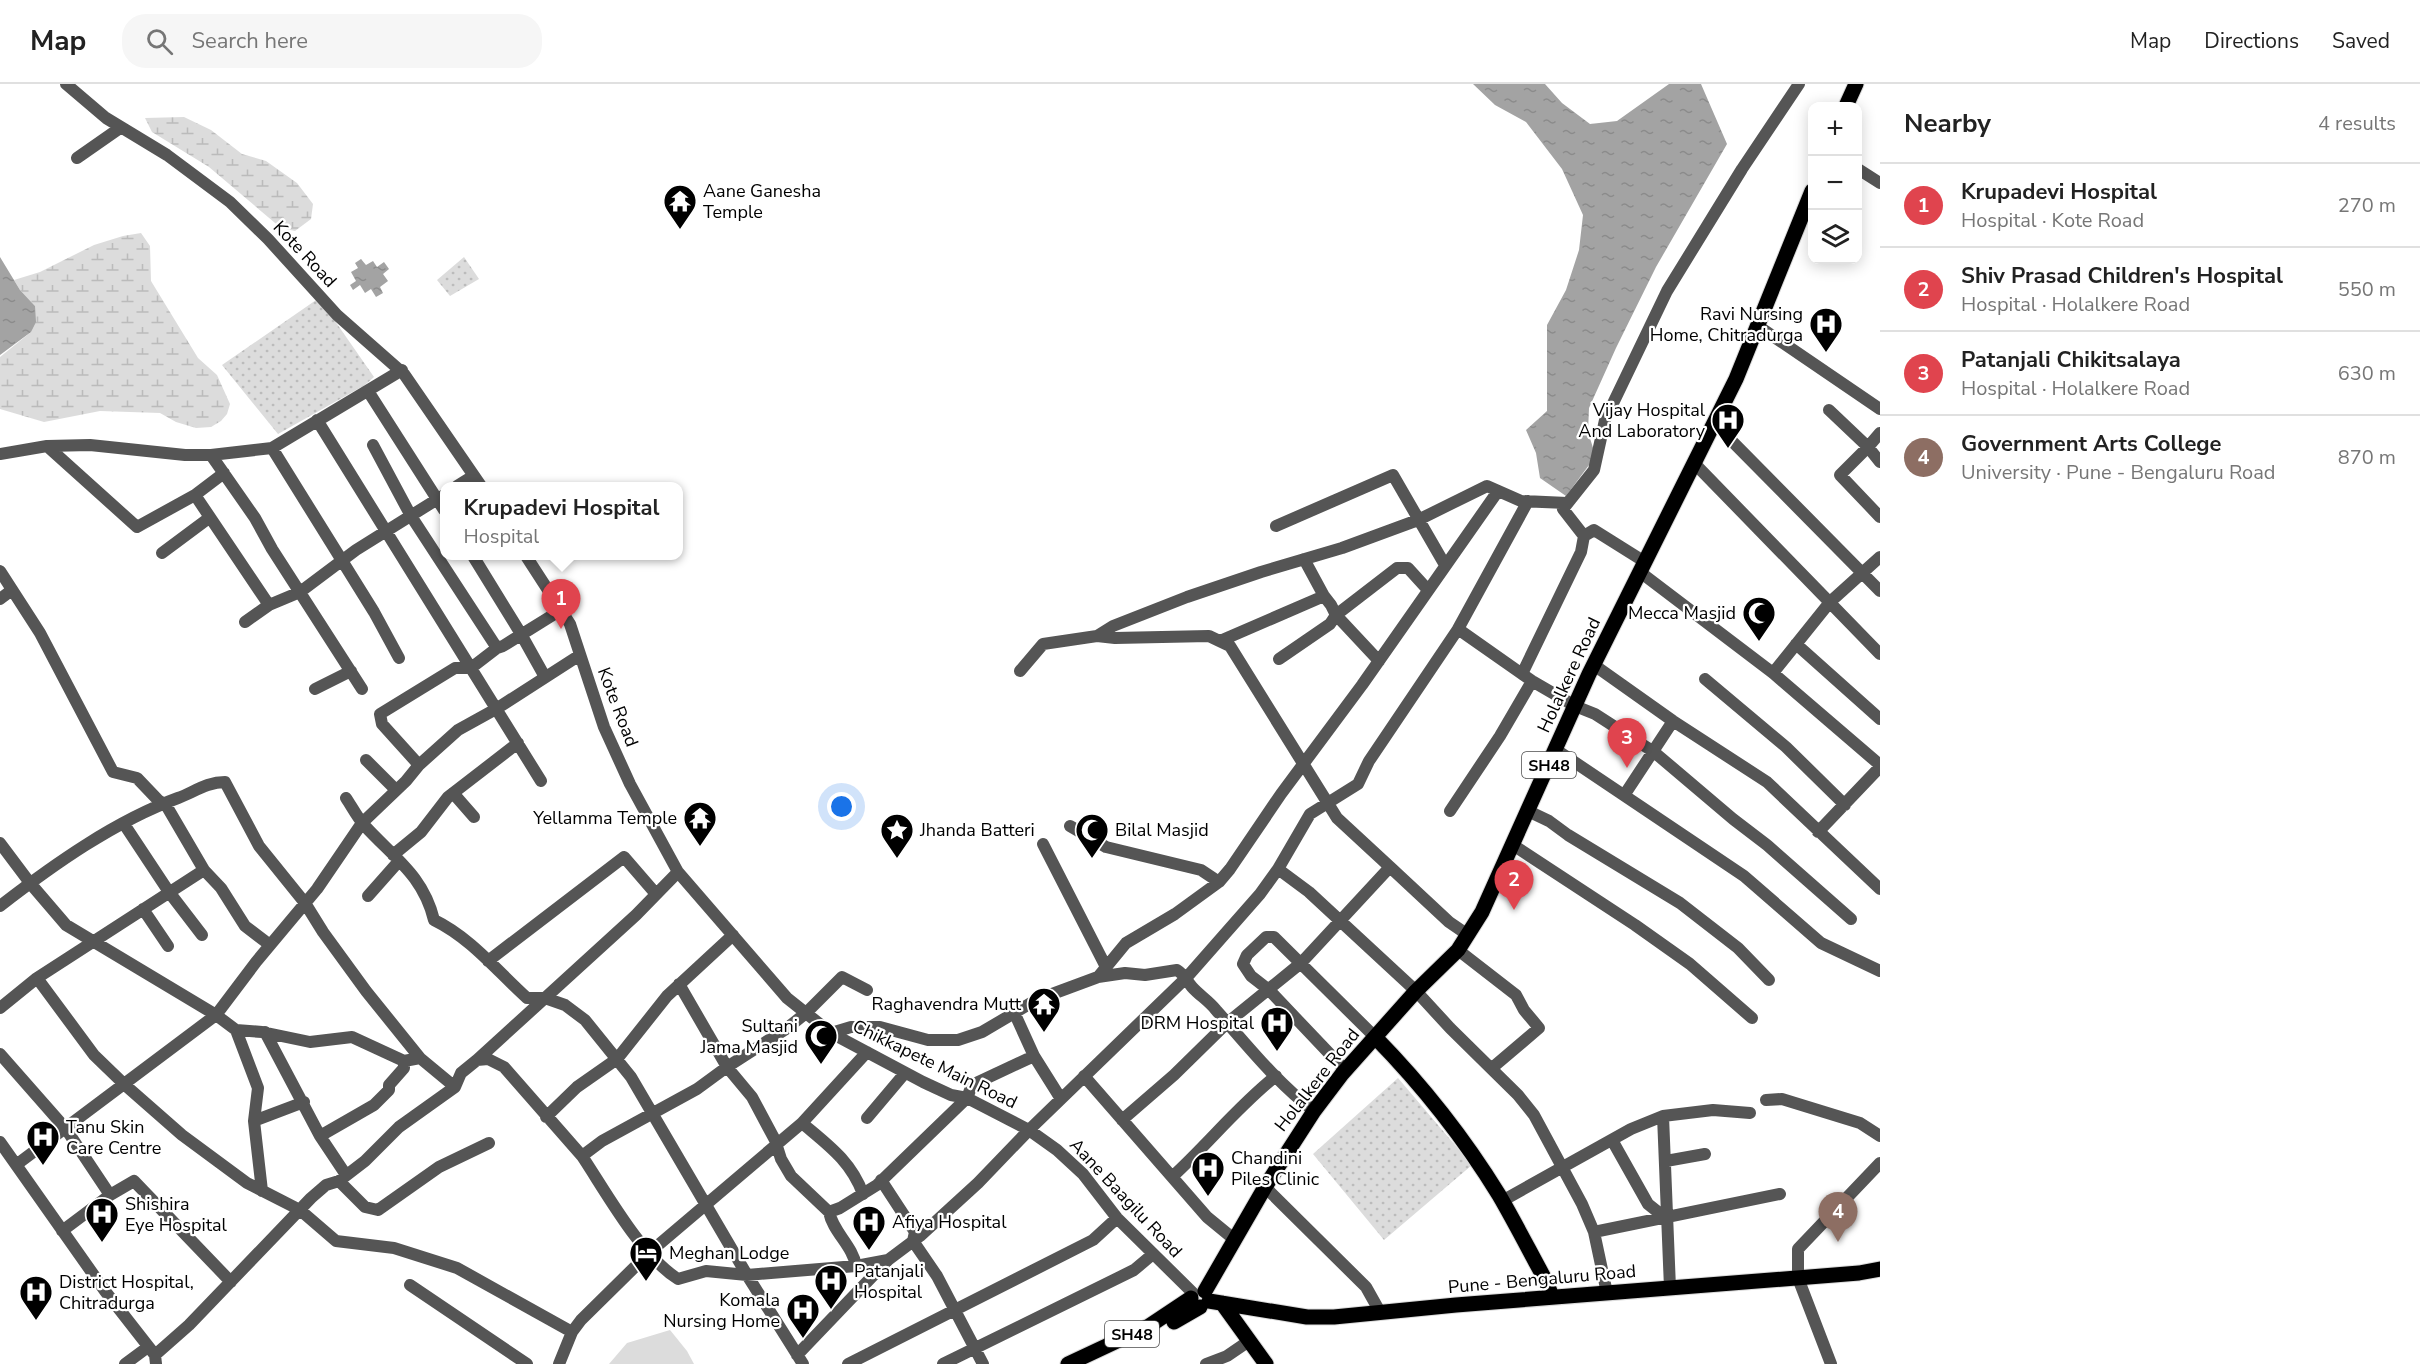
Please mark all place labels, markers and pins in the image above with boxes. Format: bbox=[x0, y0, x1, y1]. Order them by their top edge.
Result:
place label: Aane Ganesha Temple bbox=[703, 179, 821, 224]
temple icon: Aane Ganesha Temple bbox=[662, 183, 698, 230]
place label: Ravi Nursing Home, Chitradurga bbox=[1650, 302, 1803, 347]
hospital icon: Ravi Nursing Home, Chitradurga bbox=[1808, 306, 1844, 353]
place label: Vijay Hospital And Laboratory bbox=[1578, 398, 1706, 443]
hospital icon: Vijay Hospital And Laboratory bbox=[1710, 402, 1746, 449]
pin: 1 bbox=[542, 580, 580, 629]
mosque icon: Mecca Masjid bbox=[1741, 595, 1777, 642]
place label: Mecca Masjid bbox=[1628, 601, 1736, 625]
pin: 3 bbox=[1608, 718, 1646, 768]
temple icon: Yellamma Temple bbox=[682, 800, 718, 847]
place label: Yellamma Temple bbox=[532, 806, 677, 830]
place icon: Jhanda Batteri bbox=[879, 812, 915, 859]
mosque icon: Bilal Masjid bbox=[1074, 812, 1110, 859]
place label: Jhanda Batteri bbox=[919, 818, 1035, 842]
place label: Bilal Masjid bbox=[1115, 818, 1209, 842]
pin: 2 bbox=[1494, 860, 1534, 910]
temple icon: Raghavendra Mutt bbox=[1026, 986, 1062, 1033]
place label: Raghavendra Mutt bbox=[871, 992, 1022, 1016]
hospital icon: DRM Hospital bbox=[1259, 1005, 1295, 1052]
place label: DRM Hospital bbox=[1140, 1011, 1255, 1035]
place label: Sultani Jama Masjid bbox=[700, 1014, 798, 1059]
mosque icon: Sultani Jama Masjid bbox=[803, 1018, 839, 1065]
place label: Tanu Skin Care Centre bbox=[66, 1115, 161, 1160]
hospital icon: Tanu Skin Care Centre bbox=[25, 1119, 61, 1166]
place label: Chandini Piles Clinic bbox=[1231, 1146, 1319, 1191]
hospital icon: Chandini Piles Clinic bbox=[1190, 1150, 1226, 1197]
place label: Shishira Eye Hospital bbox=[125, 1192, 228, 1237]
pin: 4 bbox=[1818, 1192, 1858, 1242]
hospital icon: Shishira Eye Hospital bbox=[84, 1196, 120, 1243]
hospital icon: Afiya Hospital bbox=[851, 1204, 887, 1251]
place label: Afiya Hospital bbox=[892, 1210, 1007, 1234]
hotel icon: Meghan Lodge bbox=[628, 1235, 664, 1282]
place label: Meghan Lodge bbox=[669, 1241, 789, 1265]
place label: Patanjali Hospital bbox=[854, 1259, 924, 1304]
hospital icon: Patanjali Hospital bbox=[813, 1263, 849, 1310]
place label: District Hospital, Chitradurga bbox=[59, 1270, 194, 1315]
hospital icon: District Hospital, Chitradurga bbox=[18, 1274, 54, 1321]
place label: Komala Nursing Home bbox=[663, 1288, 780, 1333]
hospital icon: Komala Nursing Home bbox=[785, 1292, 821, 1339]

